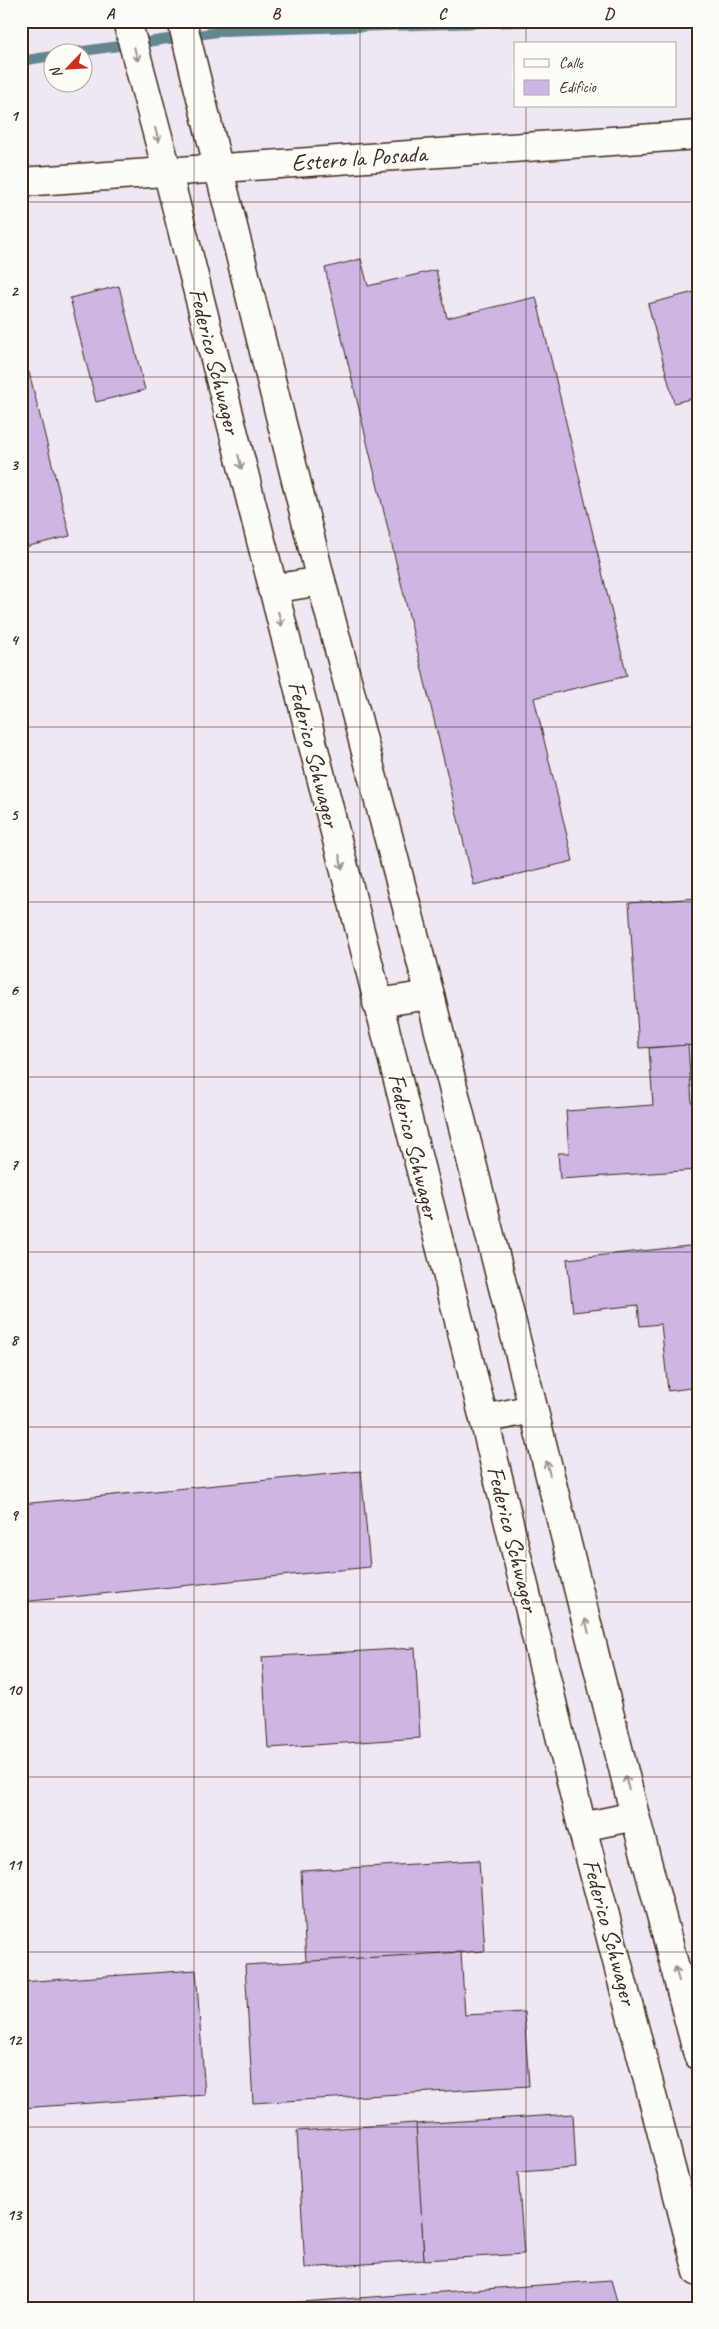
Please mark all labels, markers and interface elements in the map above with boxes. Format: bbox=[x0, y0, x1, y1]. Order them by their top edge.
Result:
text: A bbox=[106, 4, 116, 24]
text: B bbox=[272, 4, 282, 24]
text: C bbox=[438, 4, 448, 24]
text: D bbox=[604, 4, 615, 24]
north arrow bbox=[42, 42, 92, 92]
legend bbox=[514, 42, 676, 108]
one-way arrow bbox=[132, 46, 141, 62]
text: Calle bbox=[559, 54, 584, 73]
text: N bbox=[46, 64, 66, 81]
text: Edificio bbox=[559, 78, 597, 97]
text: 1 bbox=[10, 106, 19, 126]
one-way arrow bbox=[153, 126, 163, 142]
street label: Estero la Posada bbox=[291, 138, 430, 178]
text: 2 bbox=[10, 281, 19, 301]
street label: Federico Schwager bbox=[182, 285, 248, 439]
one-way arrow bbox=[236, 453, 245, 469]
text: 3 bbox=[10, 455, 19, 475]
one-way arrow bbox=[276, 611, 285, 627]
text: 4 bbox=[10, 630, 19, 650]
street label: Federico Schwager bbox=[281, 678, 347, 832]
text: 5 bbox=[11, 805, 20, 825]
one-way arrow bbox=[337, 853, 346, 869]
text: 6 bbox=[10, 980, 19, 1000]
street label: Federico Schwager bbox=[381, 1070, 447, 1224]
text: 7 bbox=[10, 1155, 19, 1175]
text: 8 bbox=[10, 1330, 19, 1350]
one-way arrow bbox=[543, 1460, 552, 1476]
street label: Federico Schwager bbox=[480, 1463, 546, 1617]
text: 9 bbox=[10, 1505, 19, 1525]
one-way arrow bbox=[582, 1618, 592, 1634]
text: 10 bbox=[7, 1680, 23, 1700]
one-way arrow bbox=[622, 1776, 631, 1792]
text: 11 bbox=[7, 1855, 23, 1875]
street label: Federico Schwager bbox=[576, 1856, 644, 2010]
one-way arrow bbox=[671, 1967, 681, 1983]
text: 12 bbox=[7, 2030, 23, 2050]
text: 13 bbox=[7, 2205, 23, 2225]

